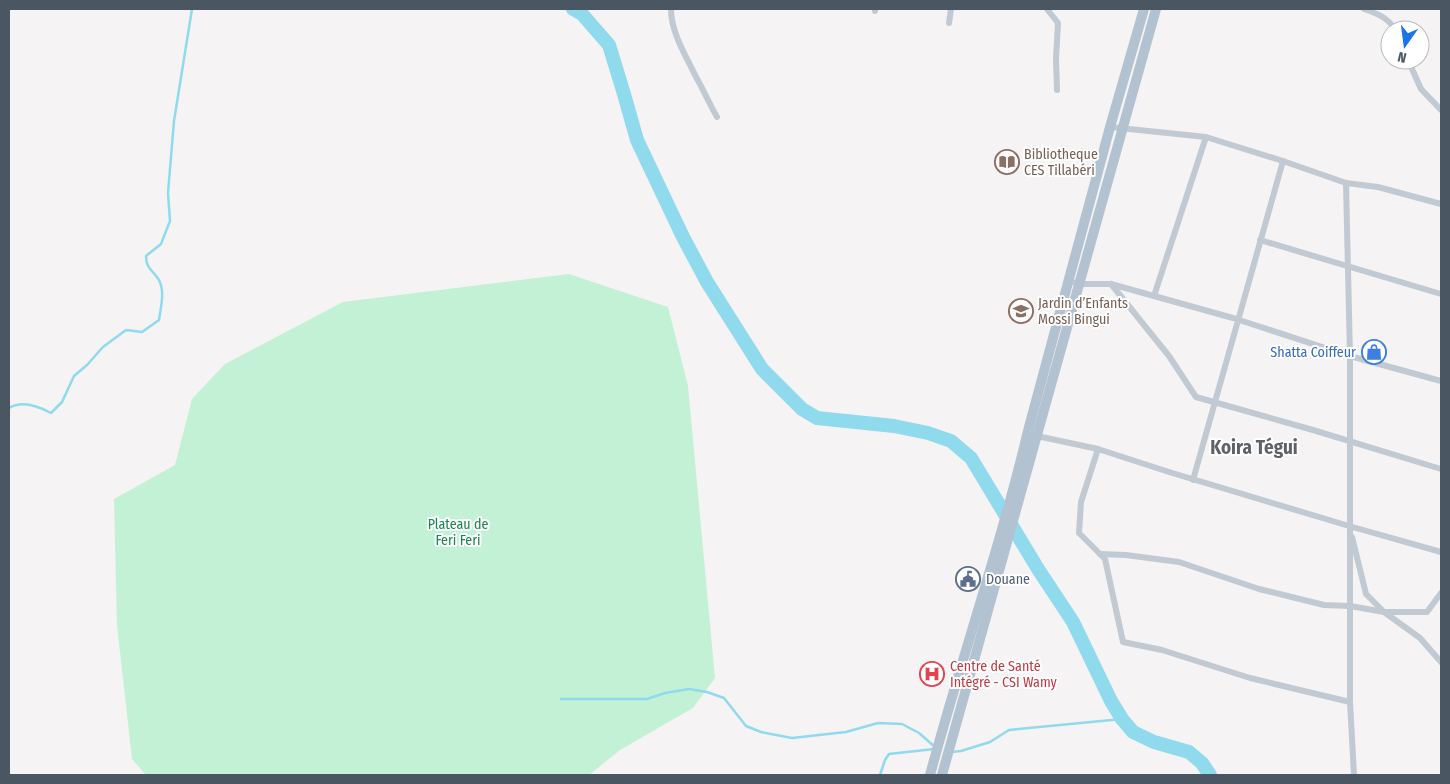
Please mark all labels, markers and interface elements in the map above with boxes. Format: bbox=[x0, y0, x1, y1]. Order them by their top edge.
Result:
north arrow bbox=[1380, 20, 1430, 70]
text: N bbox=[1396, 48, 1408, 66]
place label: Bibliotheque CES Tillabéri bbox=[1024, 146, 1098, 179]
library icon: Bibliotheque CES Tillabéri bbox=[994, 149, 1020, 175]
place label: Jardin d’Enfants Mossi Bingui bbox=[1038, 295, 1128, 328]
school or university icon: Jardin d’Enfants Mossi Bingui bbox=[1008, 298, 1034, 324]
shop icon: Shatta Coiffeur bbox=[1361, 339, 1387, 365]
place label: Shatta Coiffeur bbox=[1270, 344, 1356, 361]
district label: Koira Tégui bbox=[1210, 436, 1298, 459]
park label: Plateau de Feri Feri bbox=[428, 516, 488, 549]
public building icon: Douane bbox=[955, 566, 981, 592]
place label: Douane bbox=[986, 571, 1030, 588]
place label: Centre de Santé Intégré - CSI Wamy bbox=[950, 658, 1058, 691]
hospital icon: Centre de Santé Intégré - CSI Wamy bbox=[919, 661, 945, 687]

